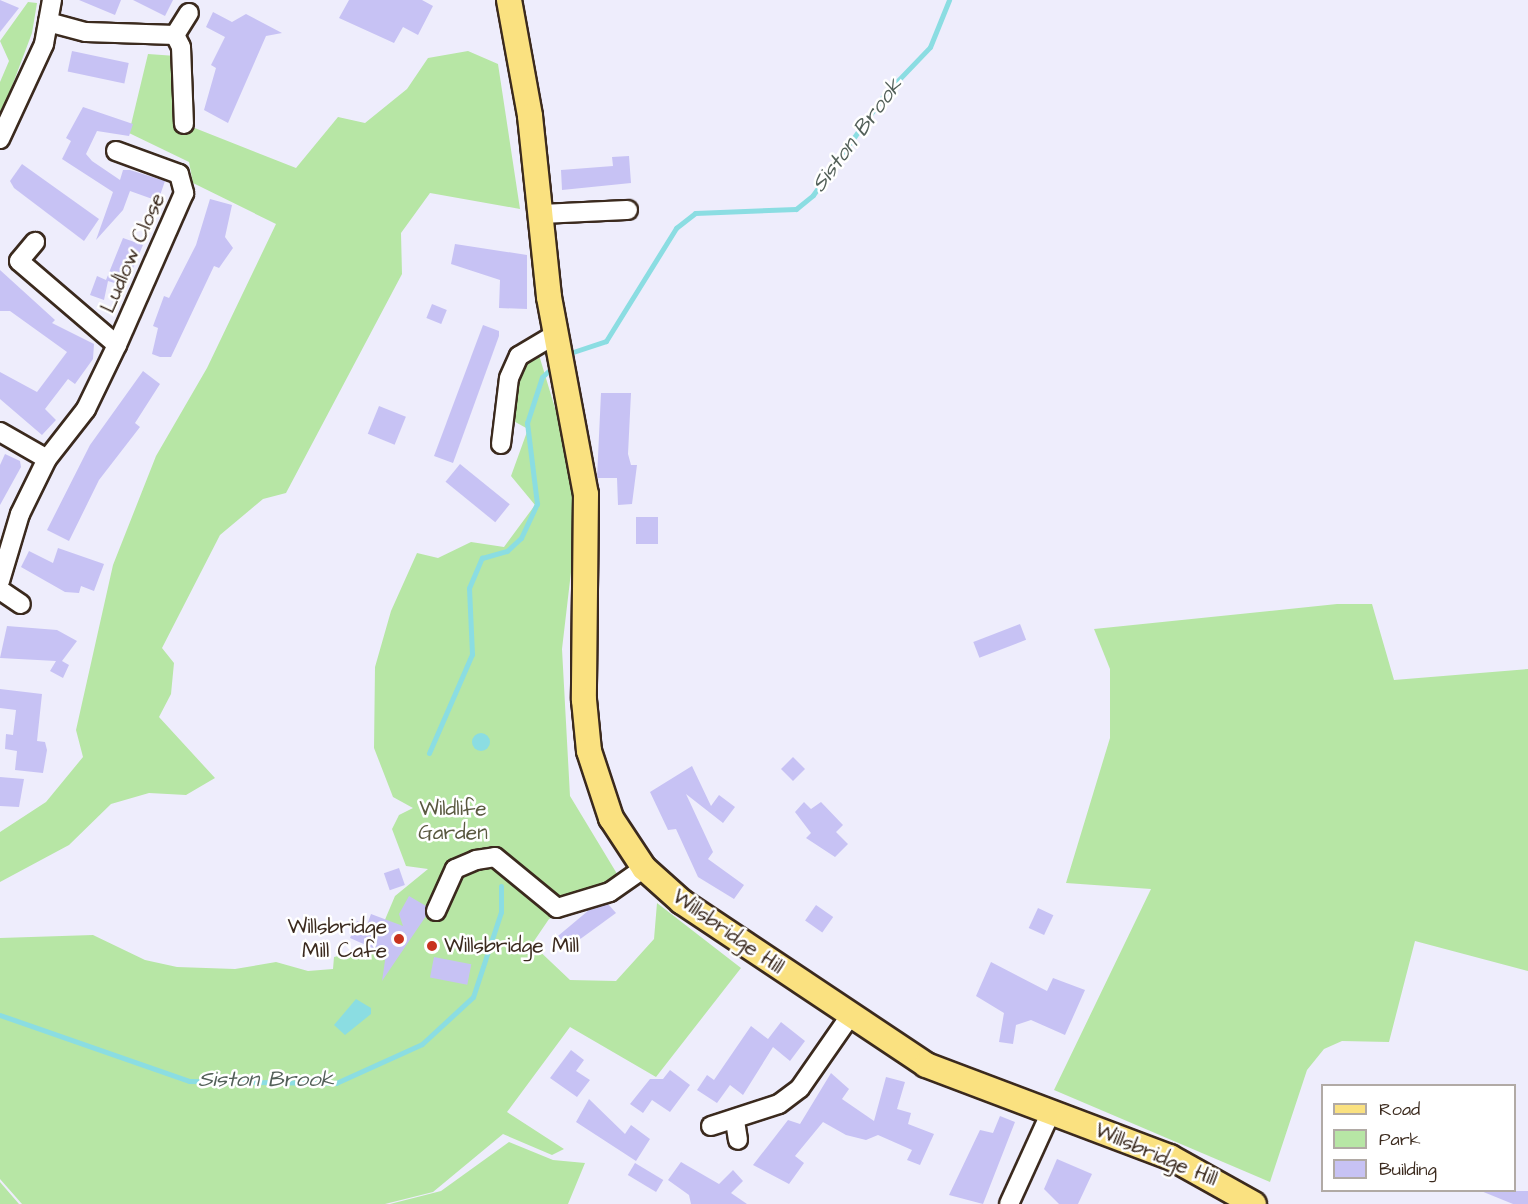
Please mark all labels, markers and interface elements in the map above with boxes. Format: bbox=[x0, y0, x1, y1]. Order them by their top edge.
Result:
water label: Siston Brook bbox=[806, 73, 908, 197]
street label: Ludlow Close bbox=[95, 189, 171, 317]
park label: Wildlife Garden bbox=[418, 796, 488, 846]
street label: Willsbridge Hill bbox=[667, 884, 789, 980]
place label: Willsbridge Mill Cafe bbox=[287, 914, 387, 964]
marker: Willsbridge Mill Cafe bbox=[392, 932, 406, 946]
place label: Willsbridge Mill bbox=[444, 933, 579, 959]
marker: Willsbridge Mill bbox=[425, 939, 439, 953]
water label: Siston Brook bbox=[198, 1067, 334, 1093]
legend bbox=[1321, 1084, 1516, 1192]
text: Road bbox=[1379, 1097, 1420, 1122]
street label: Willsbridge Hill bbox=[1091, 1118, 1221, 1192]
text: Park bbox=[1379, 1127, 1421, 1152]
text: Building bbox=[1379, 1157, 1437, 1182]

